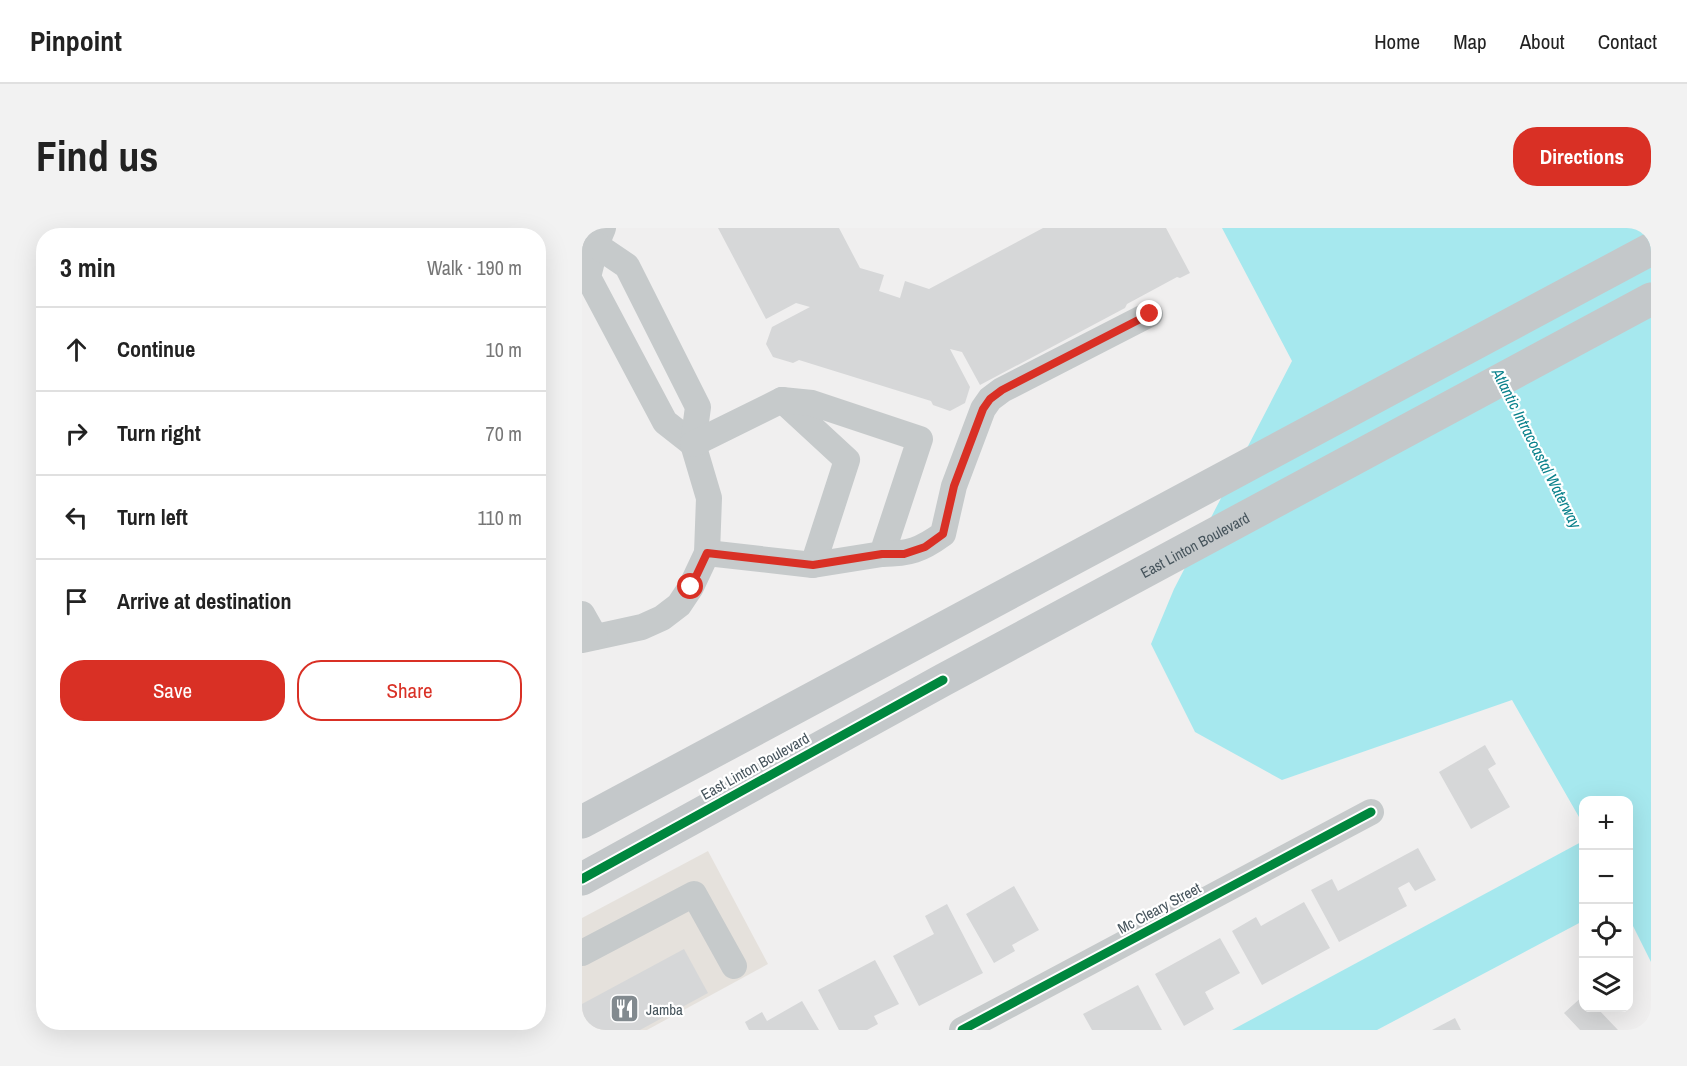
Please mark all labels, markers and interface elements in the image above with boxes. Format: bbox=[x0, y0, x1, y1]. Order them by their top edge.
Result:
text: Pinpoint bbox=[30, 22, 122, 60]
text: Home bbox=[1374, 27, 1420, 56]
text: Map bbox=[1453, 27, 1487, 56]
text: About bbox=[1520, 27, 1565, 56]
text: Contact bbox=[1598, 27, 1657, 56]
button: Directions bbox=[1513, 127, 1651, 186]
text: Find us bbox=[36, 128, 158, 184]
text: 3 min bbox=[60, 250, 116, 285]
text: Walk · 190 m bbox=[427, 254, 522, 281]
route end bbox=[1136, 300, 1162, 326]
icon: ahead bbox=[60, 333, 93, 366]
text: Continue bbox=[117, 334, 195, 364]
text: 10 m bbox=[486, 336, 522, 363]
water label: Atlantic Intracoastal Waterway bbox=[1487, 363, 1588, 533]
icon: right bbox=[60, 417, 93, 450]
text: Turn right bbox=[117, 418, 201, 448]
text: 70 m bbox=[486, 420, 522, 447]
icon: left bbox=[60, 501, 93, 534]
text: Turn left bbox=[117, 502, 188, 532]
text: 110 m bbox=[478, 504, 522, 531]
street label: East Linton Boulevard bbox=[1136, 507, 1253, 583]
route start bbox=[677, 573, 703, 599]
icon: arrive bbox=[60, 585, 93, 618]
text: Arrive at destination bbox=[117, 586, 291, 616]
button: Save bbox=[60, 660, 285, 721]
button: Share bbox=[297, 660, 522, 721]
street label: East Linton Boulevard bbox=[697, 727, 813, 805]
map controls bbox=[1579, 796, 1633, 1012]
button: + bbox=[1579, 796, 1633, 850]
button: − bbox=[1579, 850, 1633, 904]
street label: Mc Cleary Street bbox=[1114, 877, 1205, 939]
button: locate bbox=[1579, 904, 1633, 958]
button: layers bbox=[1579, 958, 1633, 1012]
restaurant icon: Jamba bbox=[609, 993, 641, 1025]
place label: Jamba bbox=[646, 999, 683, 1020]

